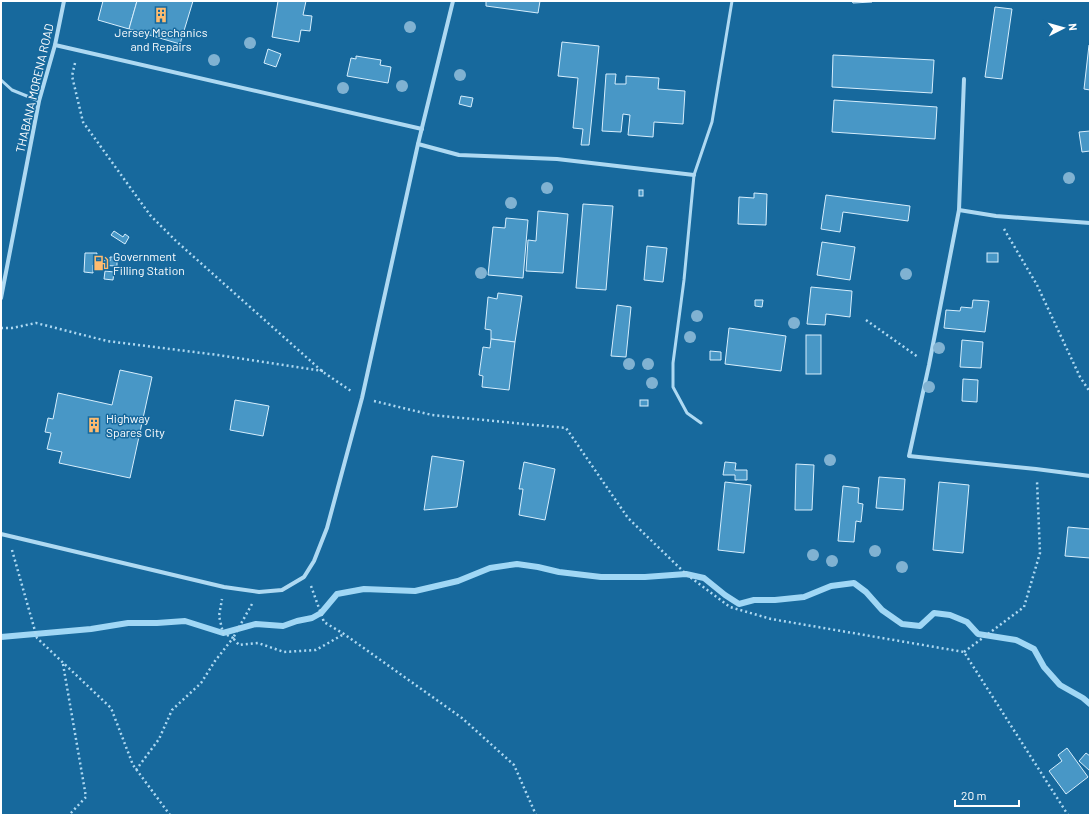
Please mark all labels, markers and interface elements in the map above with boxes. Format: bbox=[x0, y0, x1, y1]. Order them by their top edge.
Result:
building icon: Jersey Mechanics and Repairs bbox=[152, 6, 170, 24]
north arrow bbox=[1043, 8, 1083, 48]
street label: THABANA MORENA ROAD bbox=[12, 22, 56, 154]
text: N bbox=[1067, 23, 1080, 31]
place label: Jersey Mechanics and Repairs bbox=[115, 25, 208, 53]
place label: Government Filling Station bbox=[113, 249, 185, 277]
fuel station icon: Government Filling Station bbox=[92, 254, 110, 272]
place label: Highway Spares City bbox=[106, 411, 165, 439]
building icon: Highway Spares City bbox=[85, 416, 103, 434]
scale bar bbox=[955, 782, 1019, 808]
text: 20 m bbox=[961, 788, 987, 802]

